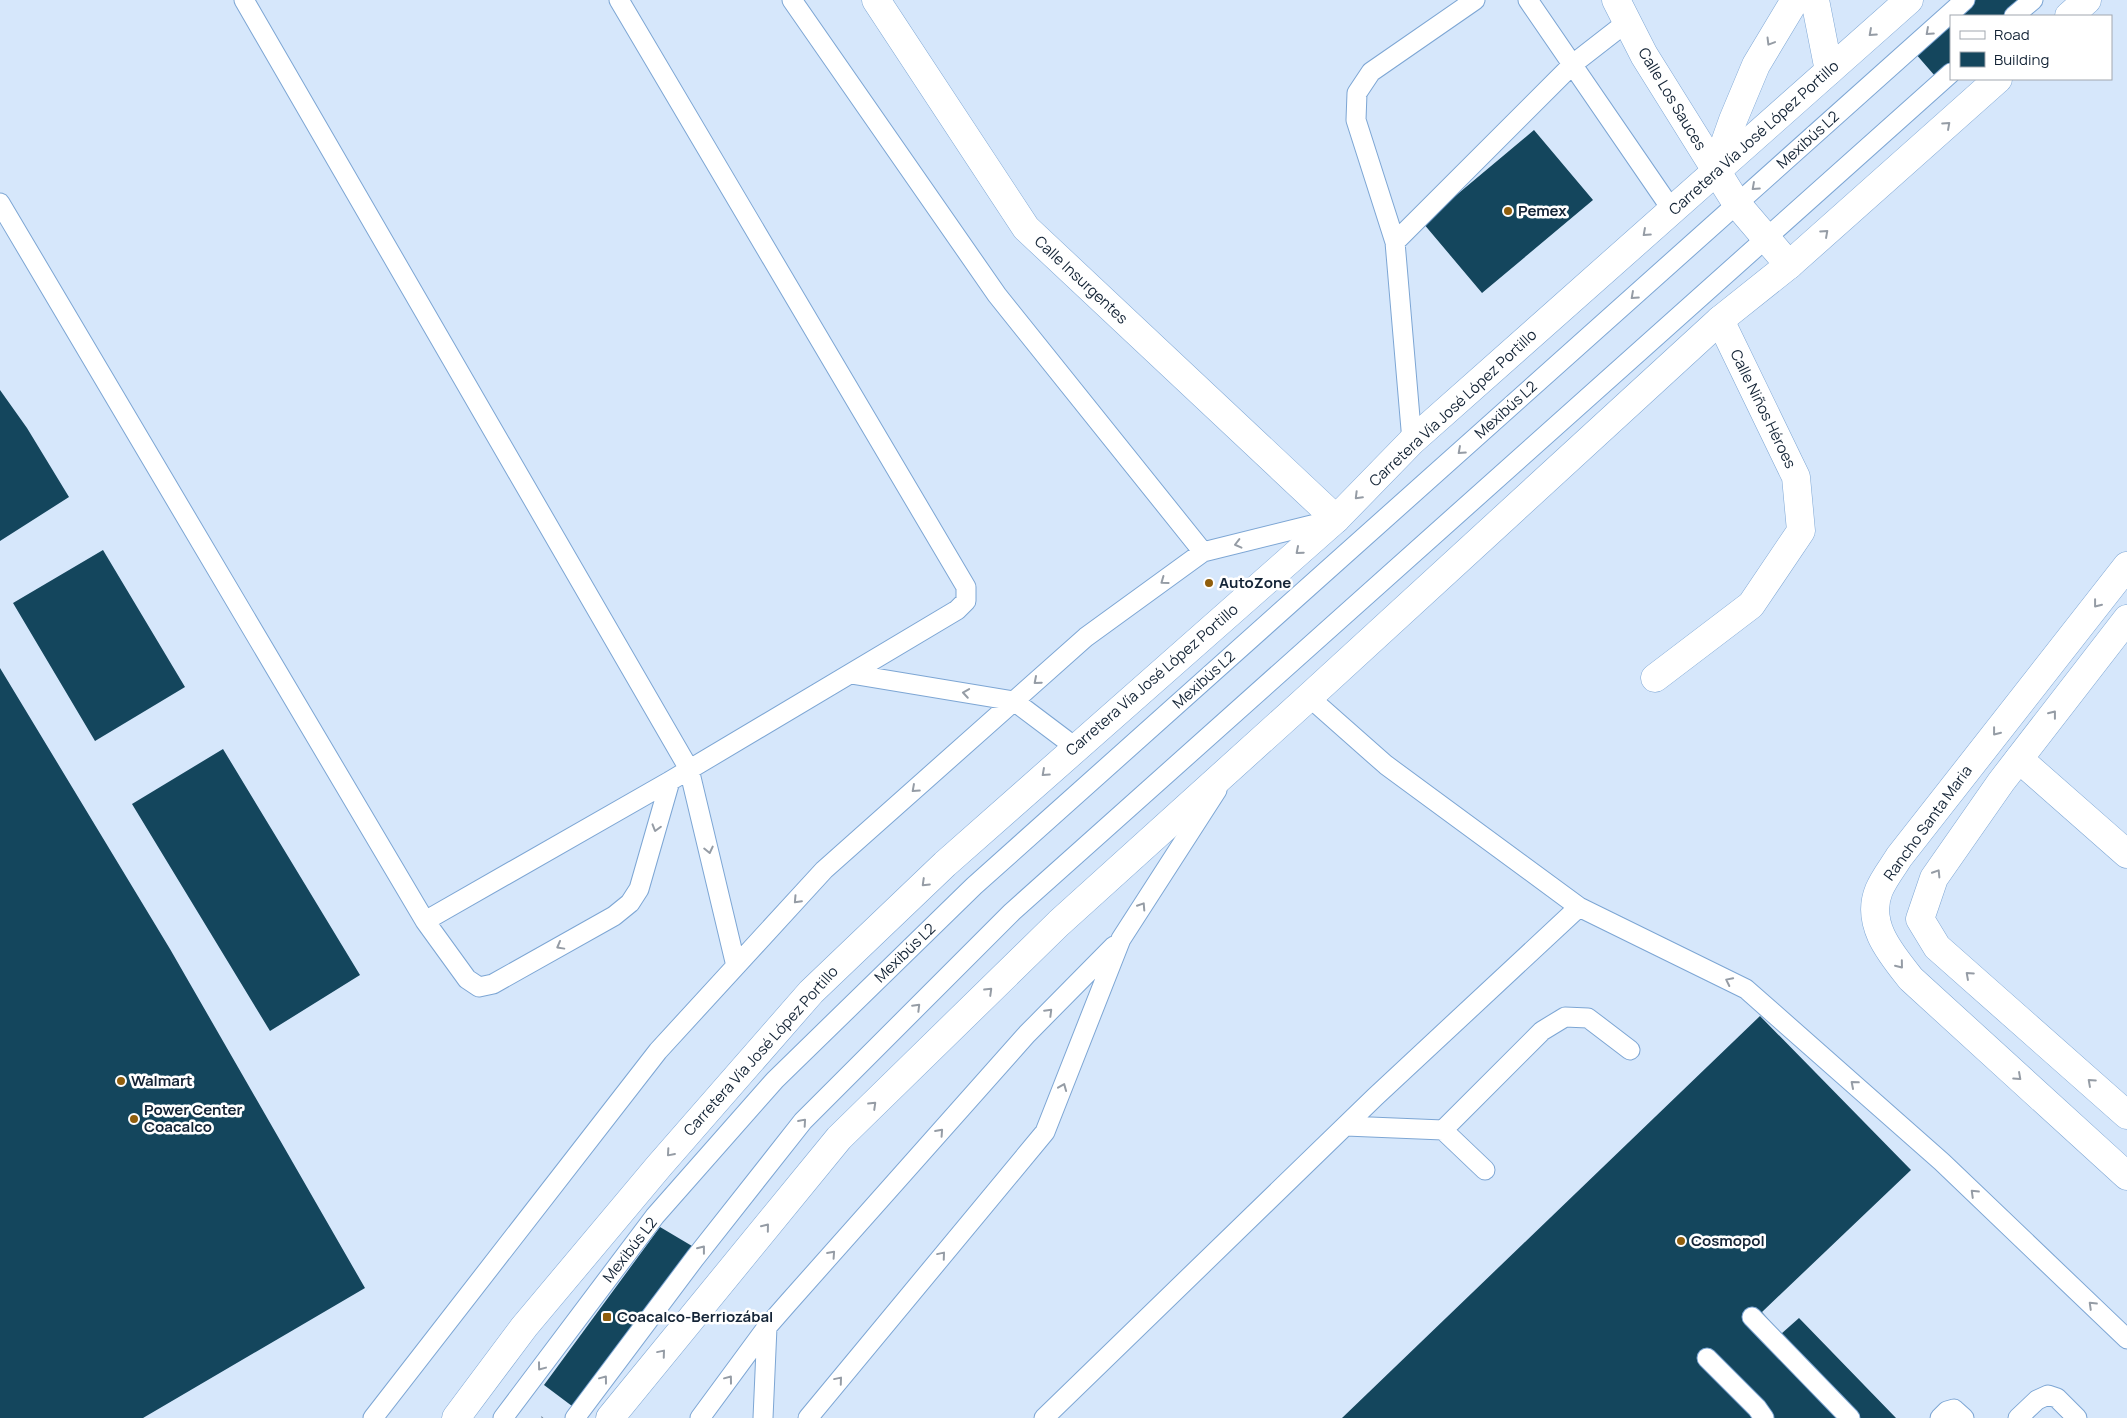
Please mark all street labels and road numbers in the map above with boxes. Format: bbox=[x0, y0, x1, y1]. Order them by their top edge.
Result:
street label: Calle Los Sauces bbox=[1633, 43, 1711, 154]
street label: Carretera Vía José López Portillo bbox=[1664, 55, 1843, 220]
street label: Mexibús L2 bbox=[1772, 106, 1843, 173]
street label: Calle Insurgentes bbox=[1030, 231, 1133, 329]
street label: Carretera Vía José López Portillo bbox=[1364, 324, 1541, 491]
street label: Calle Niños Héroes bbox=[1726, 346, 1801, 472]
street label: Mexibús L2 bbox=[1470, 376, 1541, 443]
street label: Carretera Vía José López Portillo bbox=[1061, 599, 1242, 760]
street label: Mexibús L2 bbox=[1168, 646, 1239, 713]
street label: Rancho Santa Maria bbox=[1879, 761, 1977, 885]
street label: Mexibús L2 bbox=[870, 918, 940, 987]
street label: Carretera Vía José López Portillo bbox=[678, 961, 843, 1140]
street label: Mexibús L2 bbox=[598, 1213, 662, 1287]

